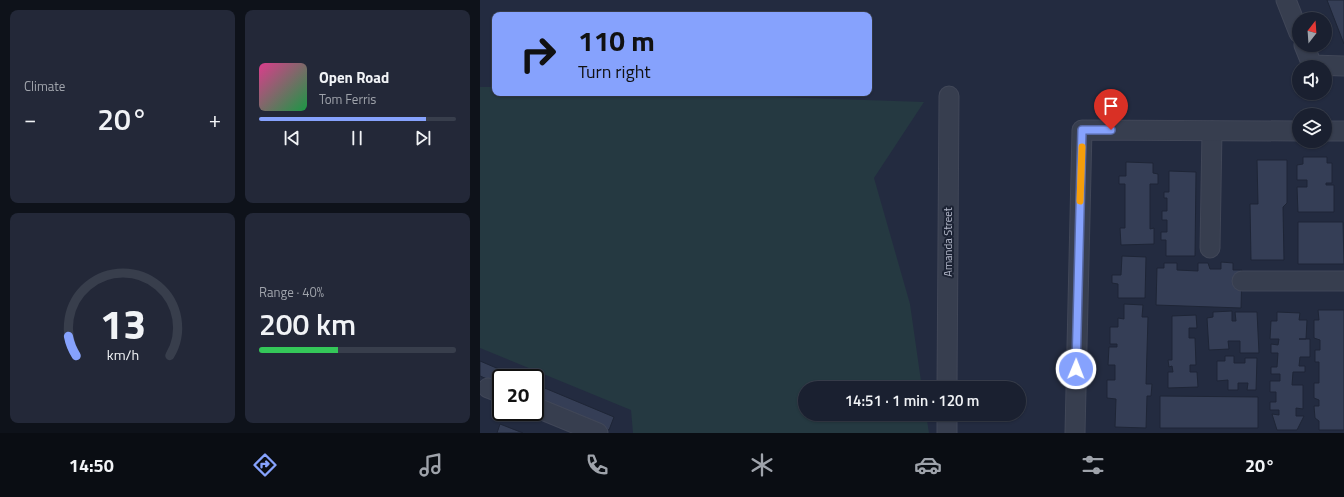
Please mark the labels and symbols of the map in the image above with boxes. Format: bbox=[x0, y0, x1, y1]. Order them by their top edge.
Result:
north arrow bbox=[1292, 12, 1332, 52]
pin bbox=[1094, 89, 1128, 130]
street label: Amanda Street bbox=[940, 207, 956, 277]
position arrow bbox=[1055, 348, 1097, 390]
speed limit sign: 20 bbox=[492, 369, 544, 421]

